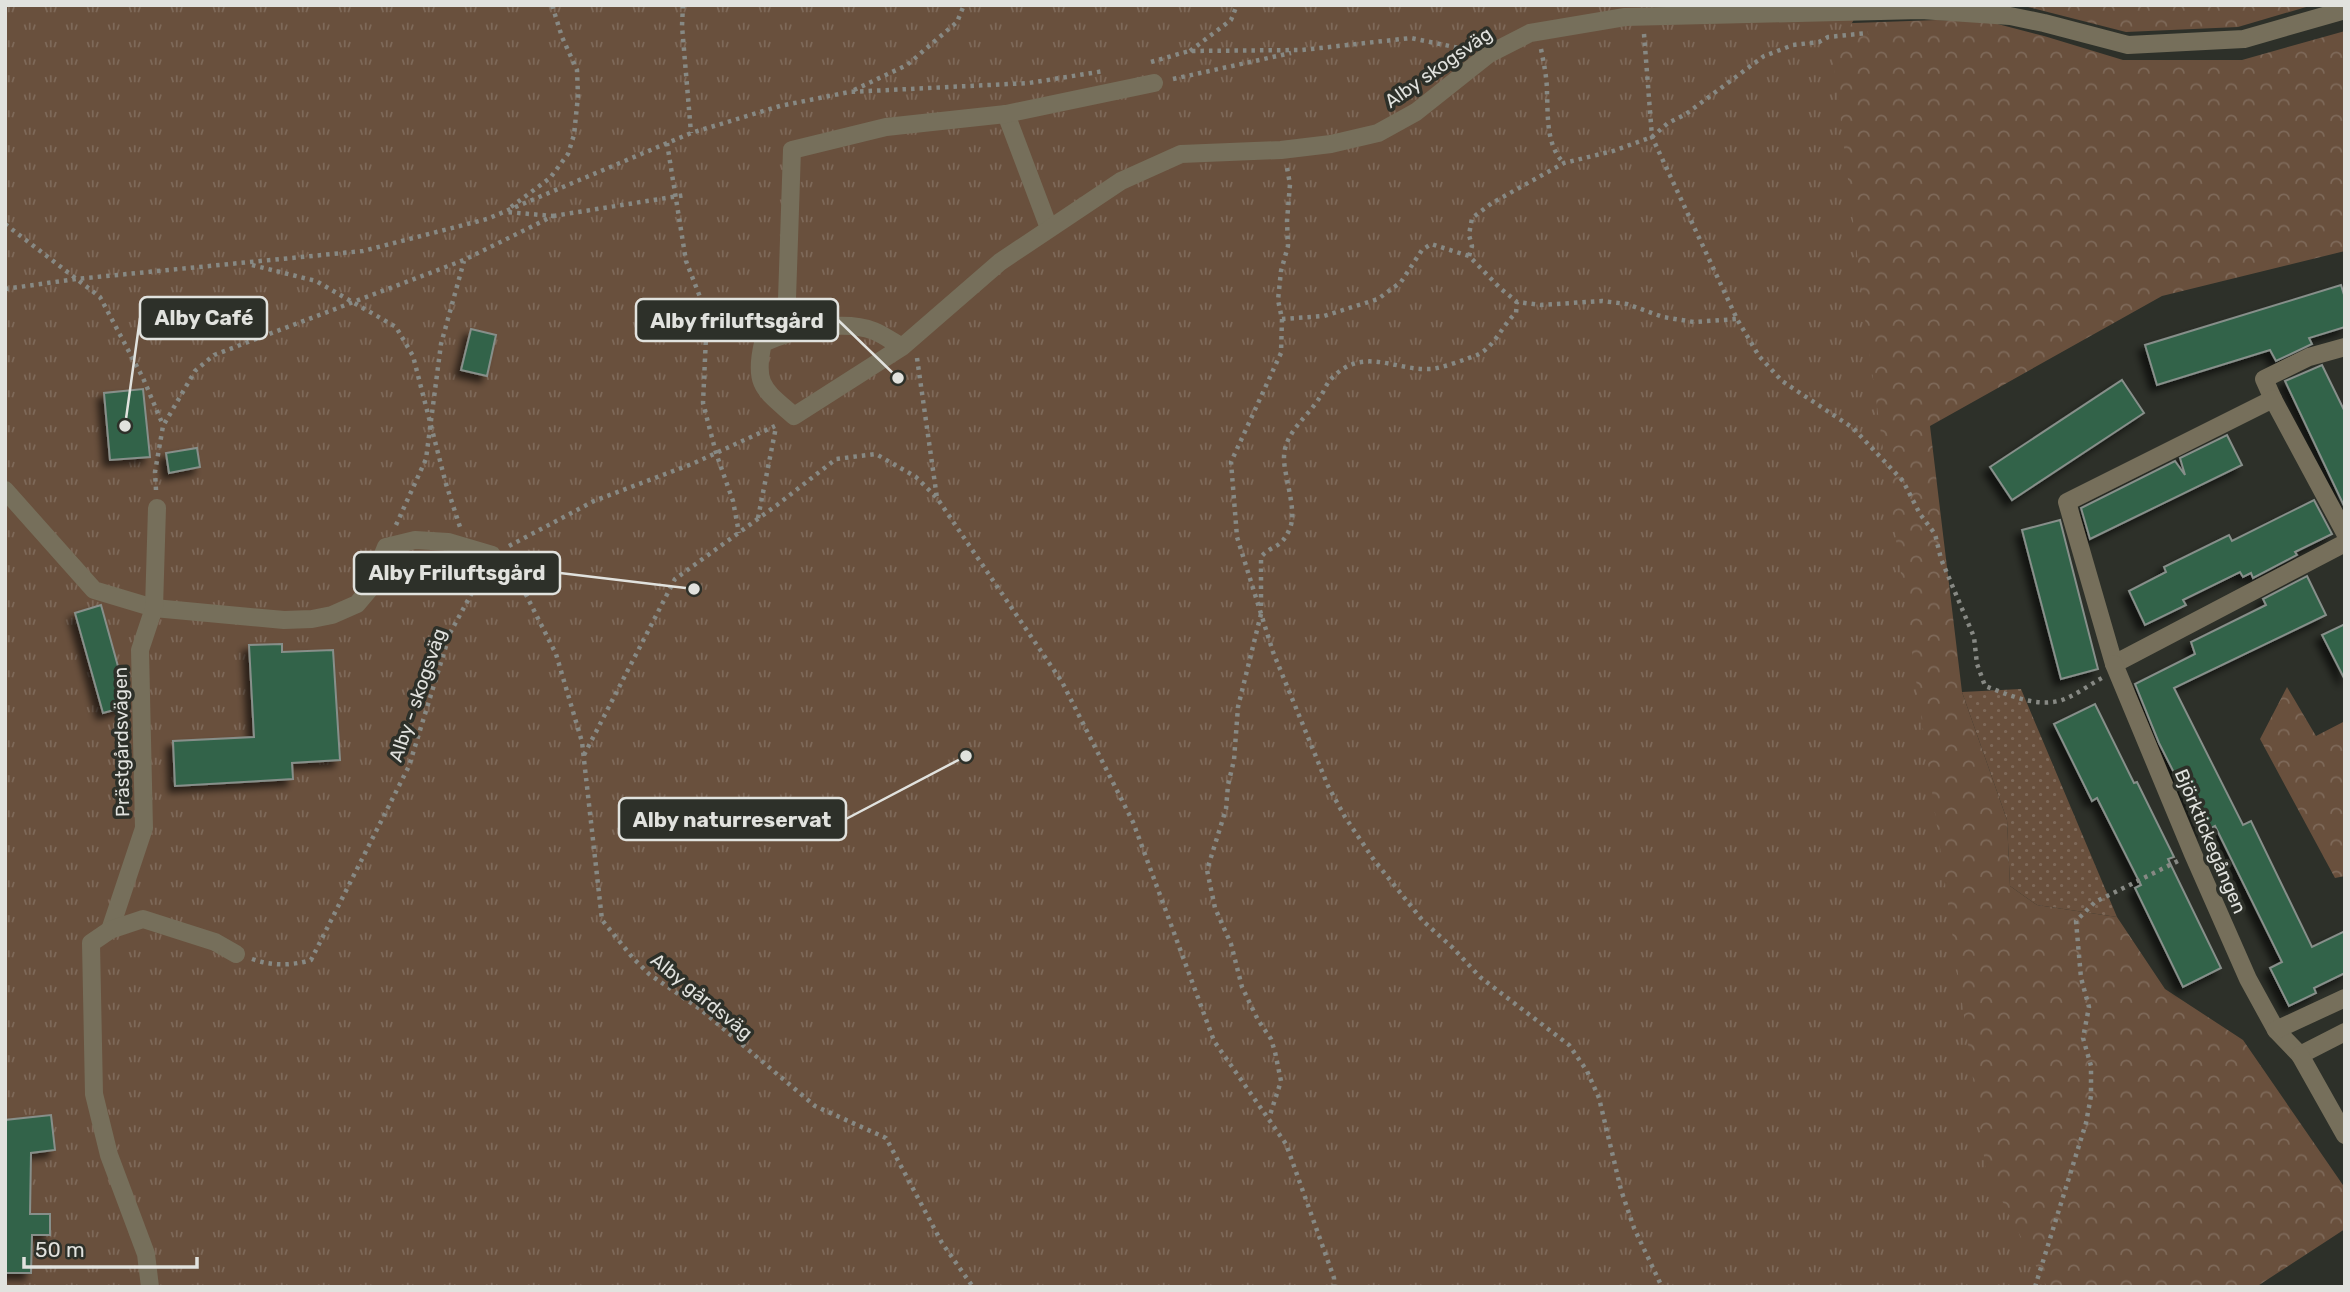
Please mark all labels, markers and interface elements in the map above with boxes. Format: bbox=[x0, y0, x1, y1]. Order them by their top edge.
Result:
street label: Alby skogsväg bbox=[1380, 22, 1496, 113]
callout: Alby Café bbox=[140, 297, 267, 339]
callout: Alby friluftsgård bbox=[636, 299, 838, 341]
text: Alby Café bbox=[154, 305, 254, 330]
text: Alby friluftsgård bbox=[650, 308, 824, 333]
callout: Alby Friluftsgård bbox=[354, 552, 560, 594]
text: Alby Friluftsgård bbox=[368, 560, 546, 585]
street label: Alby - skogsväg bbox=[384, 626, 451, 765]
street label: Prästgårdsvägen bbox=[109, 667, 134, 817]
street label: Björktickegången bbox=[2170, 765, 2251, 917]
callout: Alby naturreservat bbox=[619, 798, 846, 840]
text: Alby naturreservat bbox=[633, 807, 831, 832]
street label: Alby gårdsväg bbox=[646, 948, 757, 1044]
scale bar bbox=[24, 1226, 198, 1270]
text: 50 m bbox=[35, 1237, 85, 1262]

